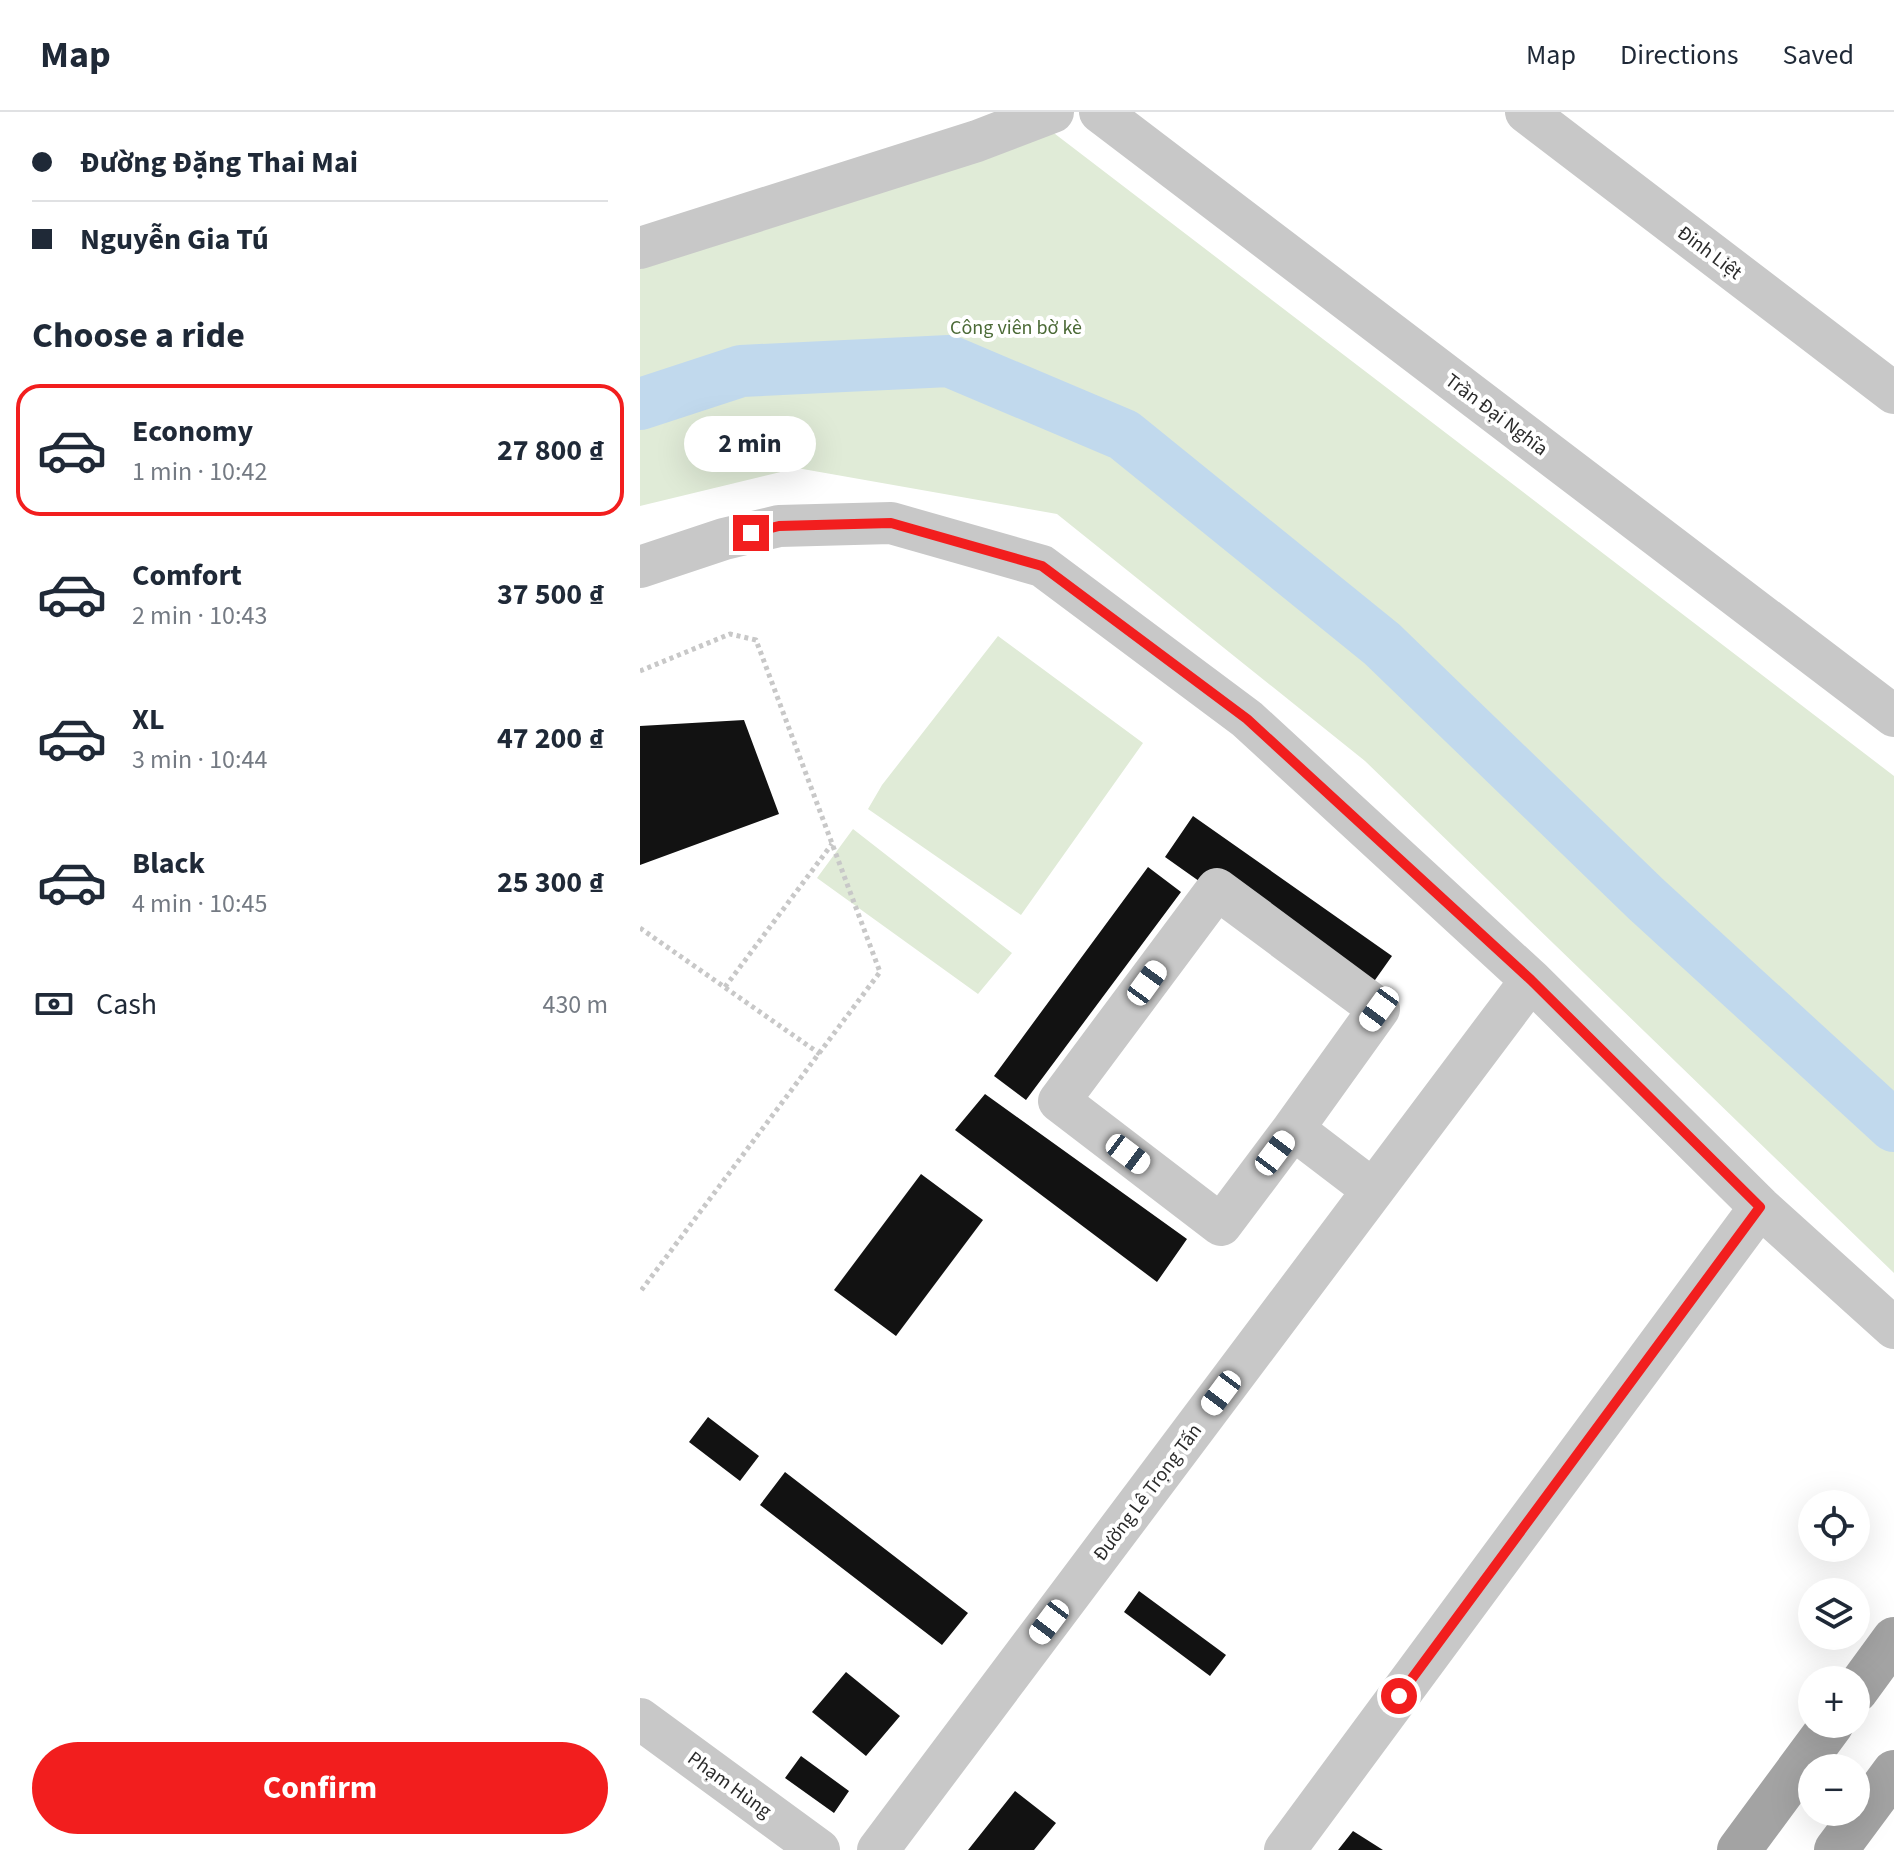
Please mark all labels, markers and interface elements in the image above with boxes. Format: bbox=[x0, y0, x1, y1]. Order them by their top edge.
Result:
text: Map bbox=[40, 28, 111, 82]
text: Map bbox=[1526, 35, 1576, 75]
text: Directions bbox=[1620, 35, 1739, 75]
text: Saved bbox=[1783, 35, 1854, 75]
text: Đường Đặng Thai Mai bbox=[80, 141, 358, 184]
text: Nguyễn Gia Tú bbox=[80, 218, 269, 261]
street label: Đinh Liệt bbox=[1671, 219, 1748, 287]
text: Choose a ride bbox=[32, 310, 245, 361]
park label: Công viên bờ kè bbox=[950, 314, 1082, 342]
street label: Trần Đại Nghĩa bbox=[1439, 367, 1553, 463]
text: Economy bbox=[132, 410, 253, 453]
icon: car bbox=[36, 414, 108, 486]
callout: 2 min bbox=[685, 417, 817, 473]
text: 2 min bbox=[718, 425, 782, 462]
text: 27 800 ₫ bbox=[497, 429, 604, 472]
text: 1 min · 10:42 bbox=[132, 453, 267, 490]
route end bbox=[733, 515, 769, 551]
text: Comfort bbox=[132, 554, 242, 597]
icon: car bbox=[36, 558, 108, 630]
text: 37 500 ₫ bbox=[497, 573, 604, 616]
text: 2 min · 10:43 bbox=[132, 597, 267, 634]
text: XL bbox=[132, 698, 165, 741]
icon: car bbox=[36, 702, 108, 774]
text: 47 200 ₫ bbox=[497, 717, 604, 760]
text: 3 min · 10:44 bbox=[132, 741, 267, 778]
text: Black bbox=[132, 842, 205, 885]
icon: car bbox=[36, 846, 108, 918]
text: 25 300 ₫ bbox=[497, 861, 604, 904]
text: 4 min · 10:45 bbox=[132, 885, 267, 922]
car bbox=[1123, 957, 1171, 1009]
icon: cash bbox=[32, 982, 76, 1026]
text: Cash bbox=[96, 983, 157, 1026]
car bbox=[1355, 983, 1403, 1035]
text: 430 m bbox=[542, 986, 608, 1023]
car bbox=[1251, 1127, 1299, 1179]
car bbox=[1102, 1130, 1154, 1178]
car bbox=[1197, 1367, 1245, 1419]
street label: Đường Lê Trọng Tấn bbox=[1087, 1418, 1209, 1567]
map controls bbox=[1798, 1490, 1870, 1826]
button: locate bbox=[1798, 1490, 1870, 1562]
button: layers bbox=[1798, 1578, 1870, 1650]
car bbox=[1025, 1596, 1073, 1648]
button: + bbox=[1798, 1666, 1870, 1738]
route start bbox=[1381, 1678, 1417, 1714]
button: Confirm bbox=[32, 1742, 608, 1834]
street label: Phạm Hùng bbox=[682, 1745, 777, 1825]
button: − bbox=[1798, 1754, 1870, 1826]

